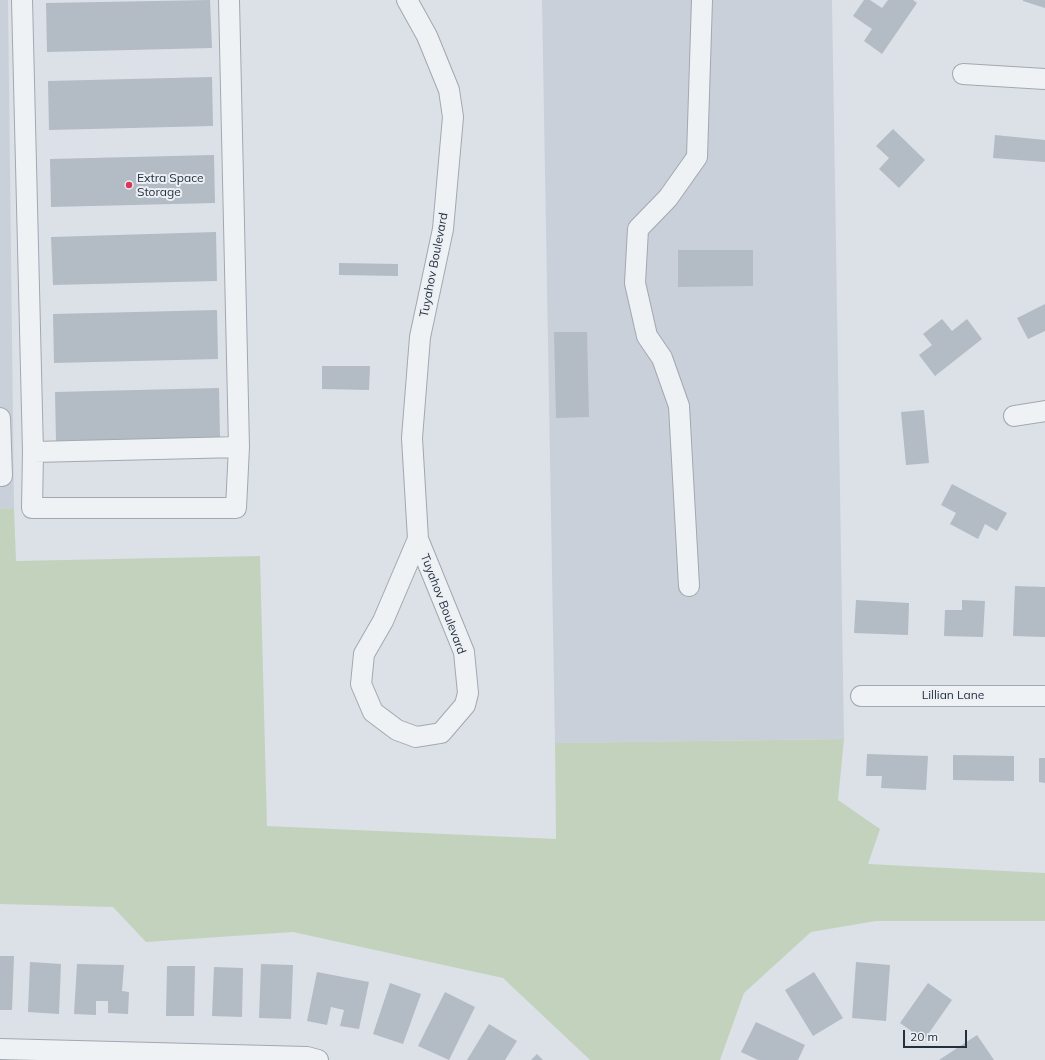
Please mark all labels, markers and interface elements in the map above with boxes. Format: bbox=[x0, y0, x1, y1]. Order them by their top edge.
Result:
place label: Extra Space Storage bbox=[137, 171, 204, 199]
marker: Extra Space Storage bbox=[124, 180, 134, 190]
street label: Tuyahov Boulevard bbox=[417, 211, 451, 319]
street label: Tuyahov Boulevard bbox=[417, 552, 469, 656]
street label: Lillian Lane bbox=[922, 688, 984, 702]
scale bar bbox=[905, 1022, 969, 1048]
text: 20 m bbox=[910, 1029, 938, 1044]

